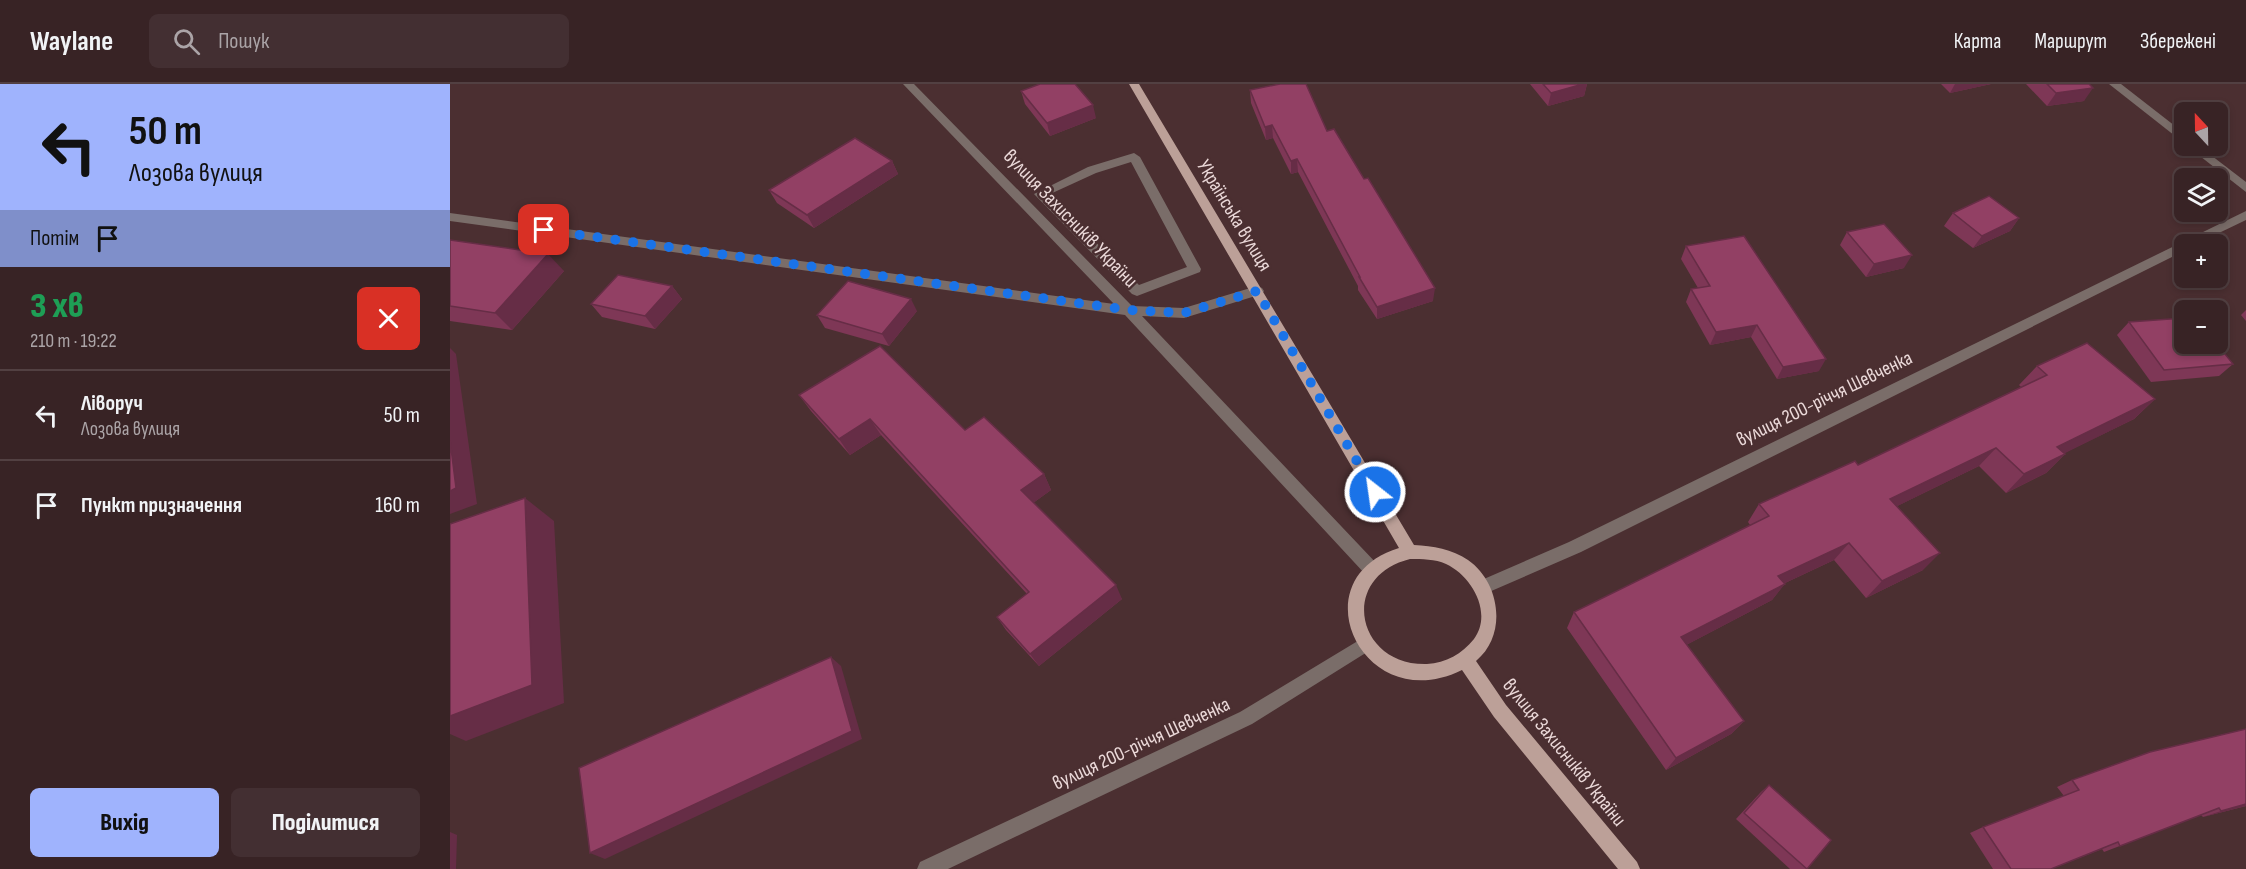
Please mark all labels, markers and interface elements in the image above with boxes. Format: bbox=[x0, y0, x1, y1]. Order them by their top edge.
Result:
search box bbox=[149, 14, 569, 68]
text: Waylane bbox=[30, 25, 113, 58]
icon: search bbox=[170, 25, 203, 58]
text: Пошук bbox=[218, 28, 269, 55]
text: Карта bbox=[1954, 29, 2001, 54]
text: Маршрут bbox=[2034, 29, 2107, 54]
text: Збережені bbox=[2140, 29, 2216, 54]
north arrow bbox=[2174, 102, 2228, 156]
map controls bbox=[2174, 102, 2228, 354]
text: 50 m bbox=[129, 106, 202, 157]
icon: left bbox=[30, 108, 108, 186]
street label: вулиця Захисників України bbox=[998, 145, 1142, 293]
street label: Українська вулиця bbox=[1191, 155, 1277, 276]
text: Лозова вулиця bbox=[129, 157, 263, 189]
button: layers bbox=[2174, 168, 2228, 222]
pin bbox=[518, 204, 569, 255]
icon: arrive bbox=[527, 213, 560, 246]
icon: arrive bbox=[91, 222, 124, 255]
text: Потім bbox=[30, 225, 79, 252]
button: + bbox=[2174, 234, 2228, 288]
text: 3 хв bbox=[30, 285, 84, 328]
button: close bbox=[357, 287, 420, 350]
button: − bbox=[2174, 300, 2228, 354]
text: 210 m · 19:22 bbox=[30, 329, 117, 353]
street label: вулиця 200-річчя Шевченка bbox=[1733, 346, 1916, 452]
text: Ліворуч bbox=[81, 390, 143, 417]
icon: left bbox=[30, 399, 63, 432]
text: 50 m bbox=[384, 402, 420, 429]
text: Лозова вулиця bbox=[81, 417, 180, 441]
position arrow bbox=[1343, 460, 1407, 524]
icon: arrive bbox=[30, 489, 63, 522]
text: Пункт призначення bbox=[81, 492, 242, 519]
text: 160 m bbox=[375, 492, 420, 519]
street label: вулиця Захисників України bbox=[1497, 674, 1631, 831]
street label: вулиця 200-річчя Шевченка bbox=[1049, 692, 1234, 796]
button: Вихід bbox=[30, 788, 219, 857]
button: Поділитися bbox=[231, 788, 420, 857]

